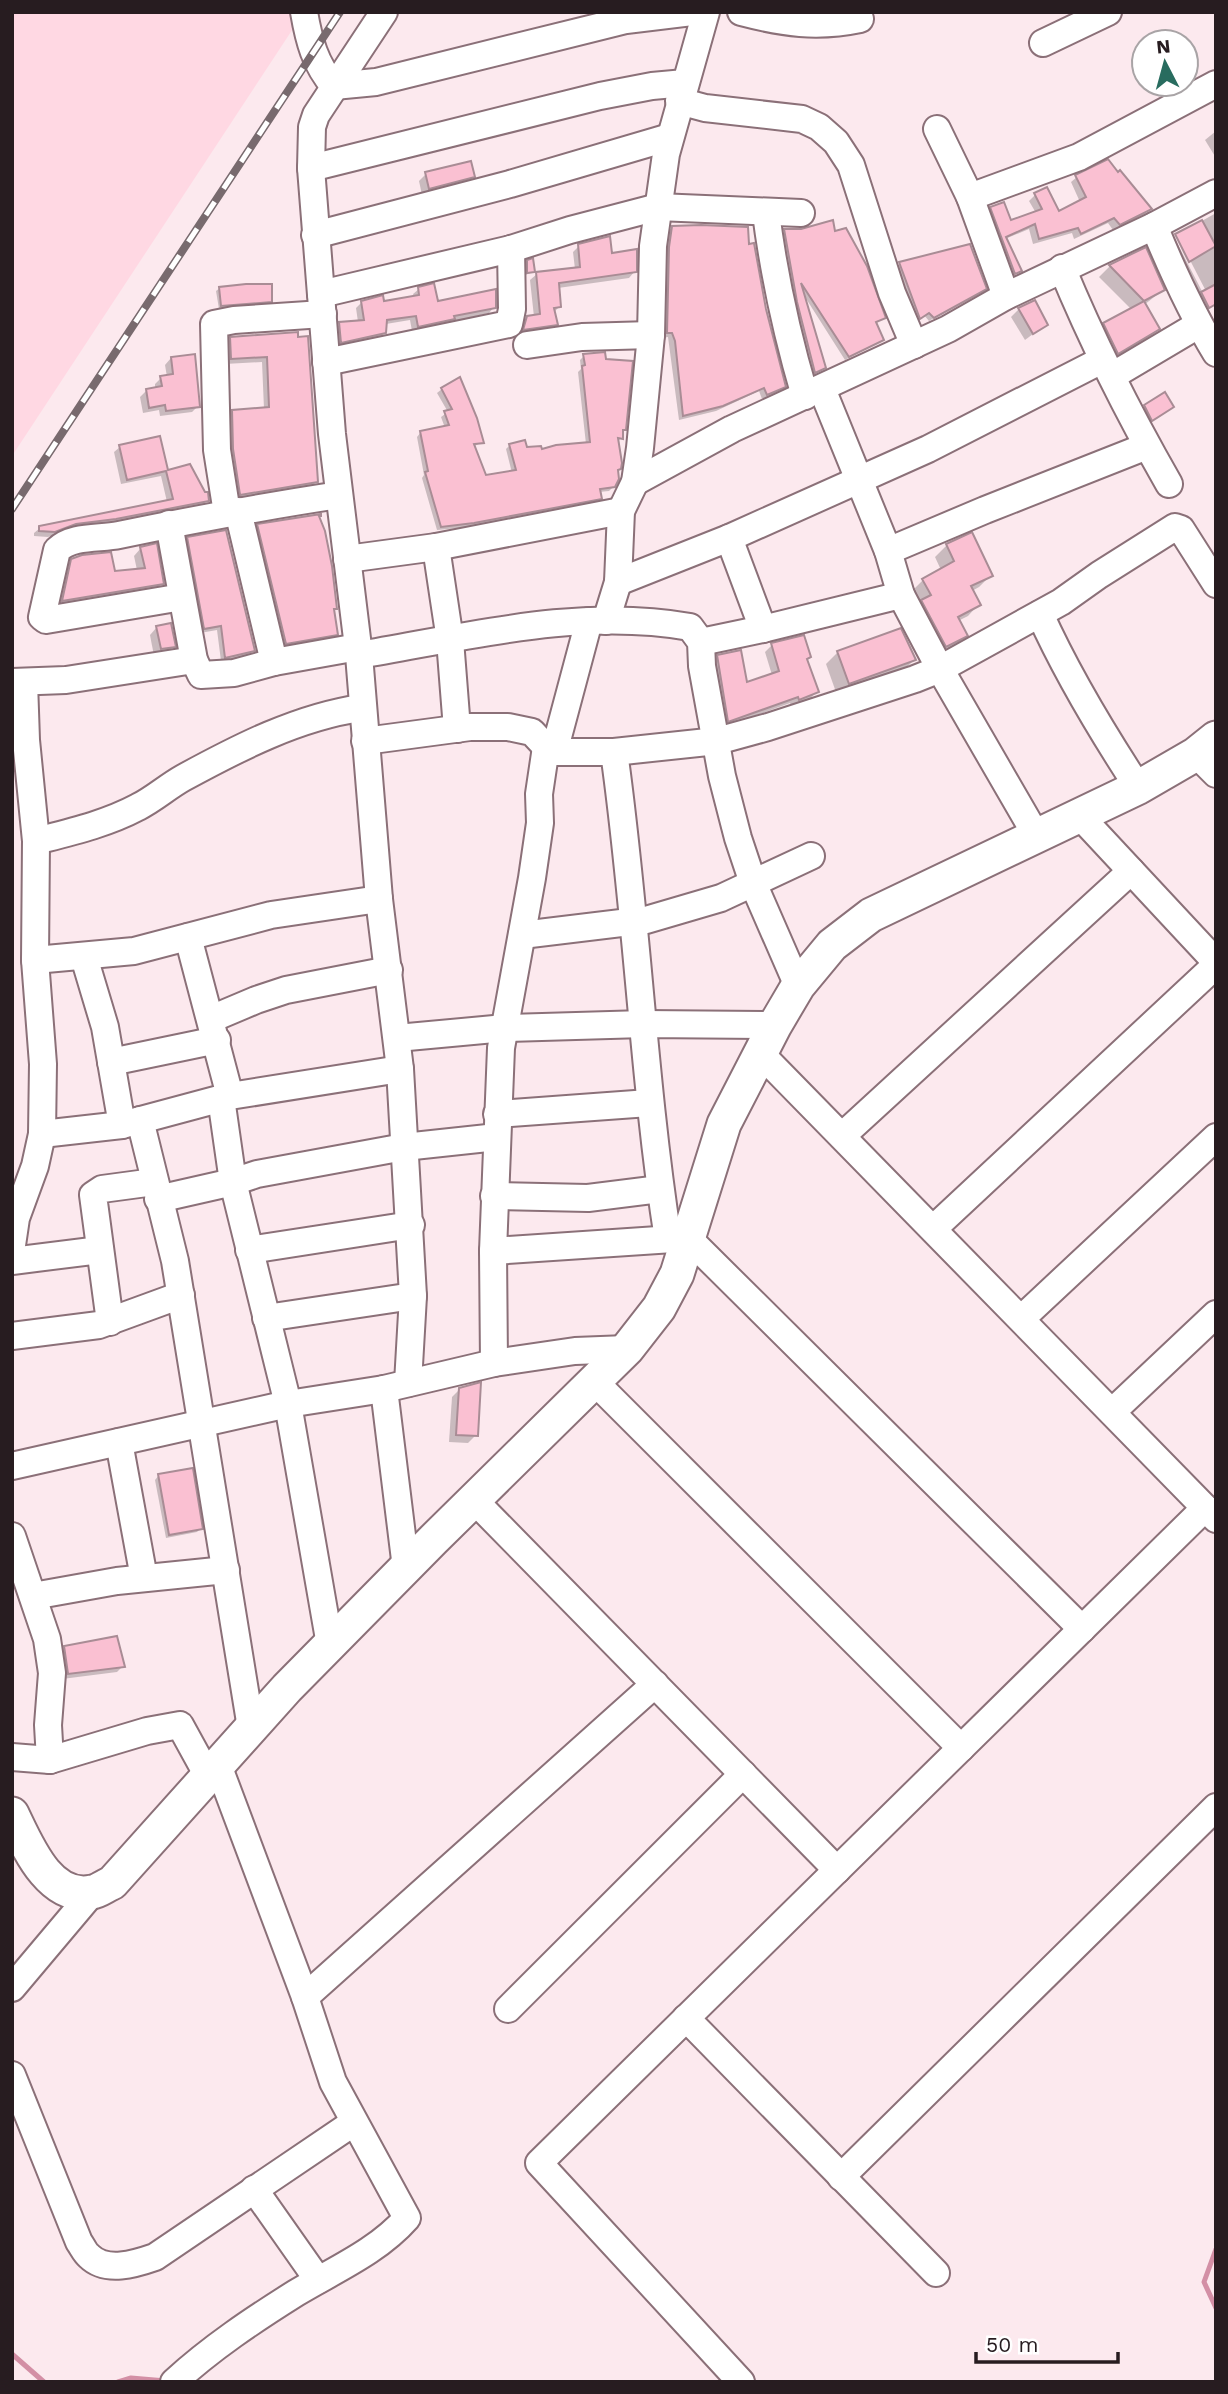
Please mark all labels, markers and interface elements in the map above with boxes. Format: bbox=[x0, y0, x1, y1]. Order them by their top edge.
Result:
north arrow bbox=[1130, 28, 1200, 98]
text: N bbox=[1155, 34, 1171, 59]
scale bar bbox=[976, 2320, 1118, 2364]
text: 50 m bbox=[986, 2332, 1038, 2357]

